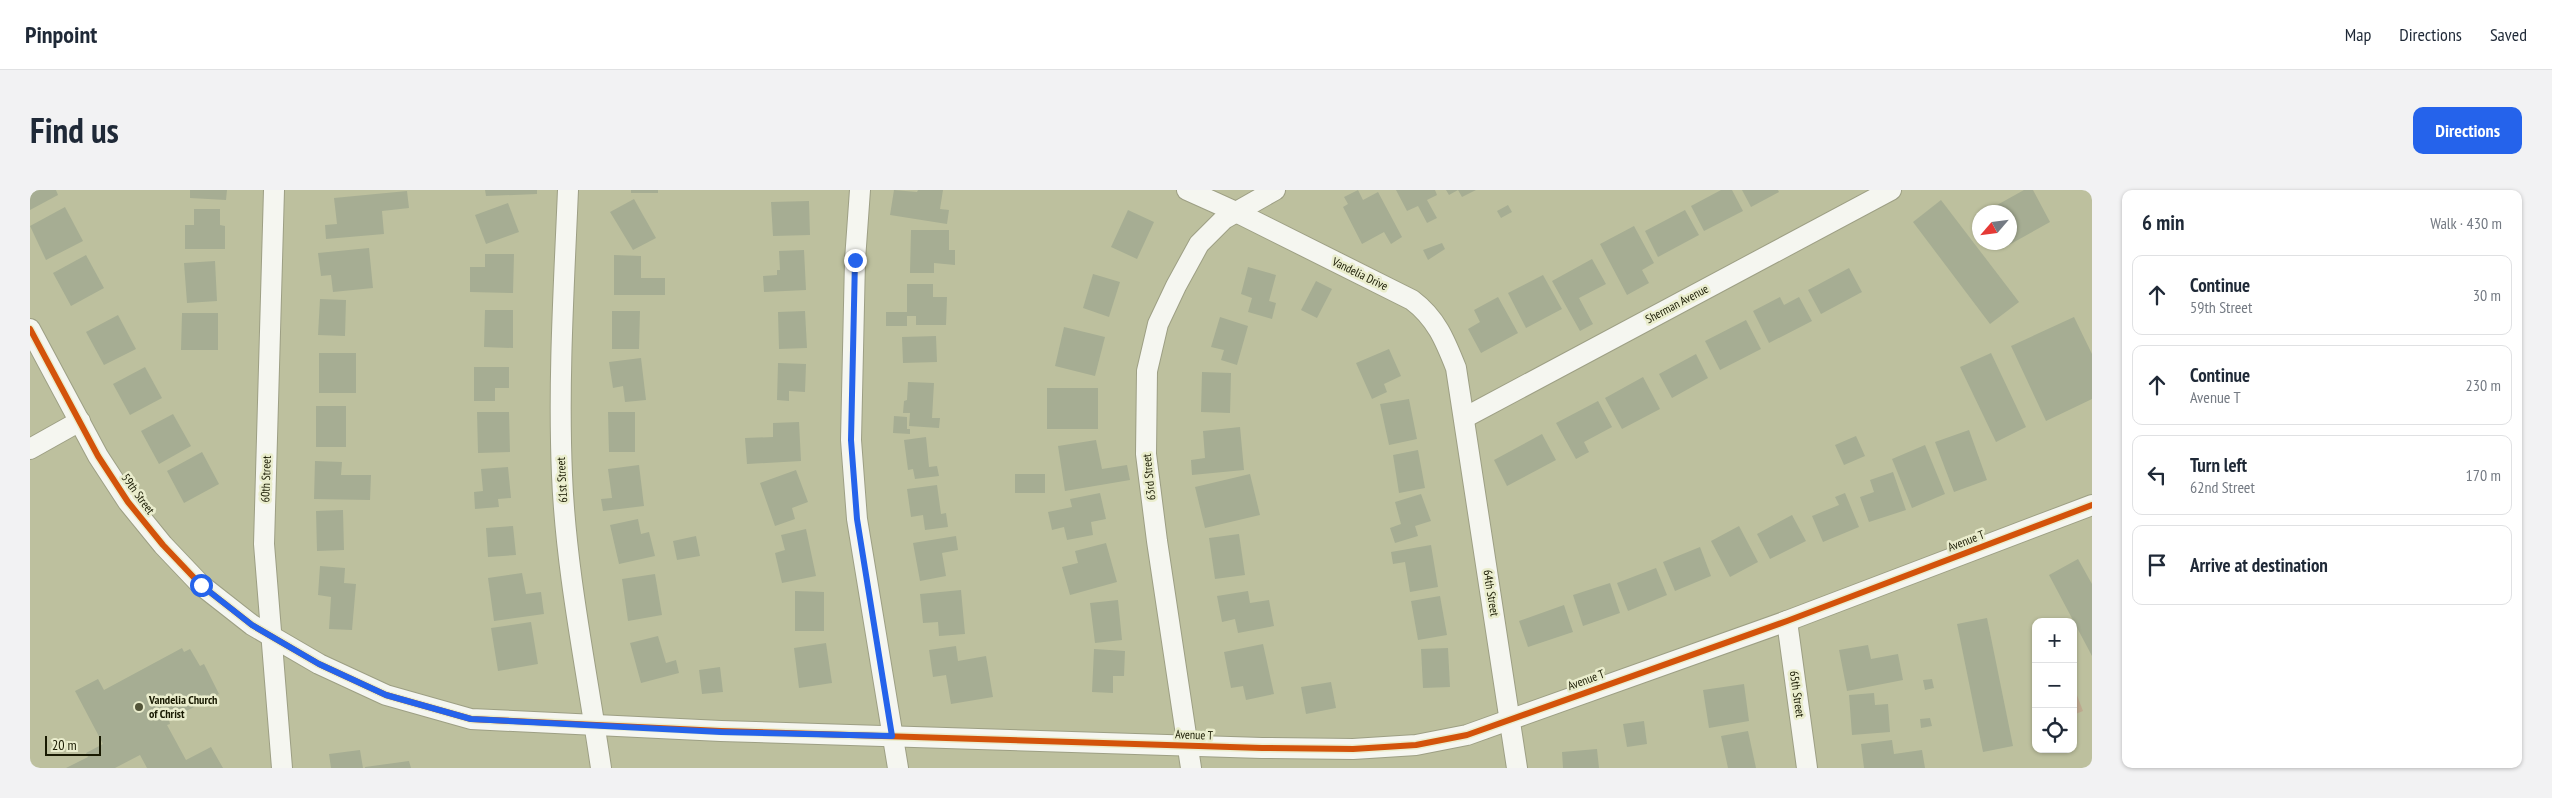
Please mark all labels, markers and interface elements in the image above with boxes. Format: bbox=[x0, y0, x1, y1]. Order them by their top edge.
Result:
text: Pinpoint bbox=[25, 19, 97, 50]
text: Map bbox=[2345, 23, 2371, 46]
text: Directions bbox=[2399, 23, 2462, 46]
text: Saved bbox=[2490, 23, 2527, 46]
text: Find us bbox=[30, 107, 119, 153]
button: Directions bbox=[2413, 107, 2522, 154]
north arrow bbox=[1972, 205, 2017, 250]
text: 6 min bbox=[2142, 209, 2184, 236]
text: Walk · 430 m bbox=[2430, 213, 2502, 233]
route end bbox=[844, 249, 867, 272]
street label: Vandelia Drive bbox=[1329, 253, 1390, 293]
text: Continue bbox=[2190, 273, 2250, 297]
street label: Sherman Avenue bbox=[1643, 281, 1711, 326]
icon: ahead bbox=[2143, 281, 2171, 309]
text: 30 m bbox=[2473, 285, 2501, 305]
text: 59th Street bbox=[2190, 297, 2252, 317]
text: Continue bbox=[2190, 363, 2250, 387]
icon: ahead bbox=[2143, 371, 2171, 399]
text: 230 m bbox=[2466, 375, 2501, 395]
text: Avenue T bbox=[2190, 387, 2241, 407]
street label: 63rd Street bbox=[1139, 452, 1158, 501]
text: Turn left bbox=[2190, 453, 2247, 477]
street label: 60th Street bbox=[257, 455, 274, 503]
street label: 61st Street bbox=[553, 456, 570, 503]
icon: left bbox=[2143, 461, 2171, 489]
text: 170 m bbox=[2466, 465, 2501, 485]
street label: 59th Street bbox=[119, 470, 159, 518]
text: 62nd Street bbox=[2190, 477, 2255, 497]
street label: Avenue T bbox=[1945, 527, 1987, 554]
icon: arrive bbox=[2143, 551, 2171, 579]
text: Arrive at destination bbox=[2190, 553, 2328, 577]
street label: 64th Street bbox=[1480, 569, 1503, 618]
route start bbox=[190, 574, 213, 597]
map controls bbox=[2032, 618, 2077, 753]
button: + bbox=[2032, 618, 2077, 663]
button: − bbox=[2032, 663, 2077, 708]
street label: Avenue T bbox=[1565, 666, 1607, 693]
street label: 65th Street bbox=[1787, 670, 1808, 719]
place label: Vandelia Church of Christ bbox=[148, 692, 218, 721]
marker: Vandelia Church of Christ bbox=[133, 701, 145, 713]
button: locate bbox=[2032, 708, 2077, 753]
street label: Avenue T bbox=[1175, 726, 1214, 743]
scale bar bbox=[45, 733, 101, 756]
text: 20 m bbox=[52, 736, 77, 754]

